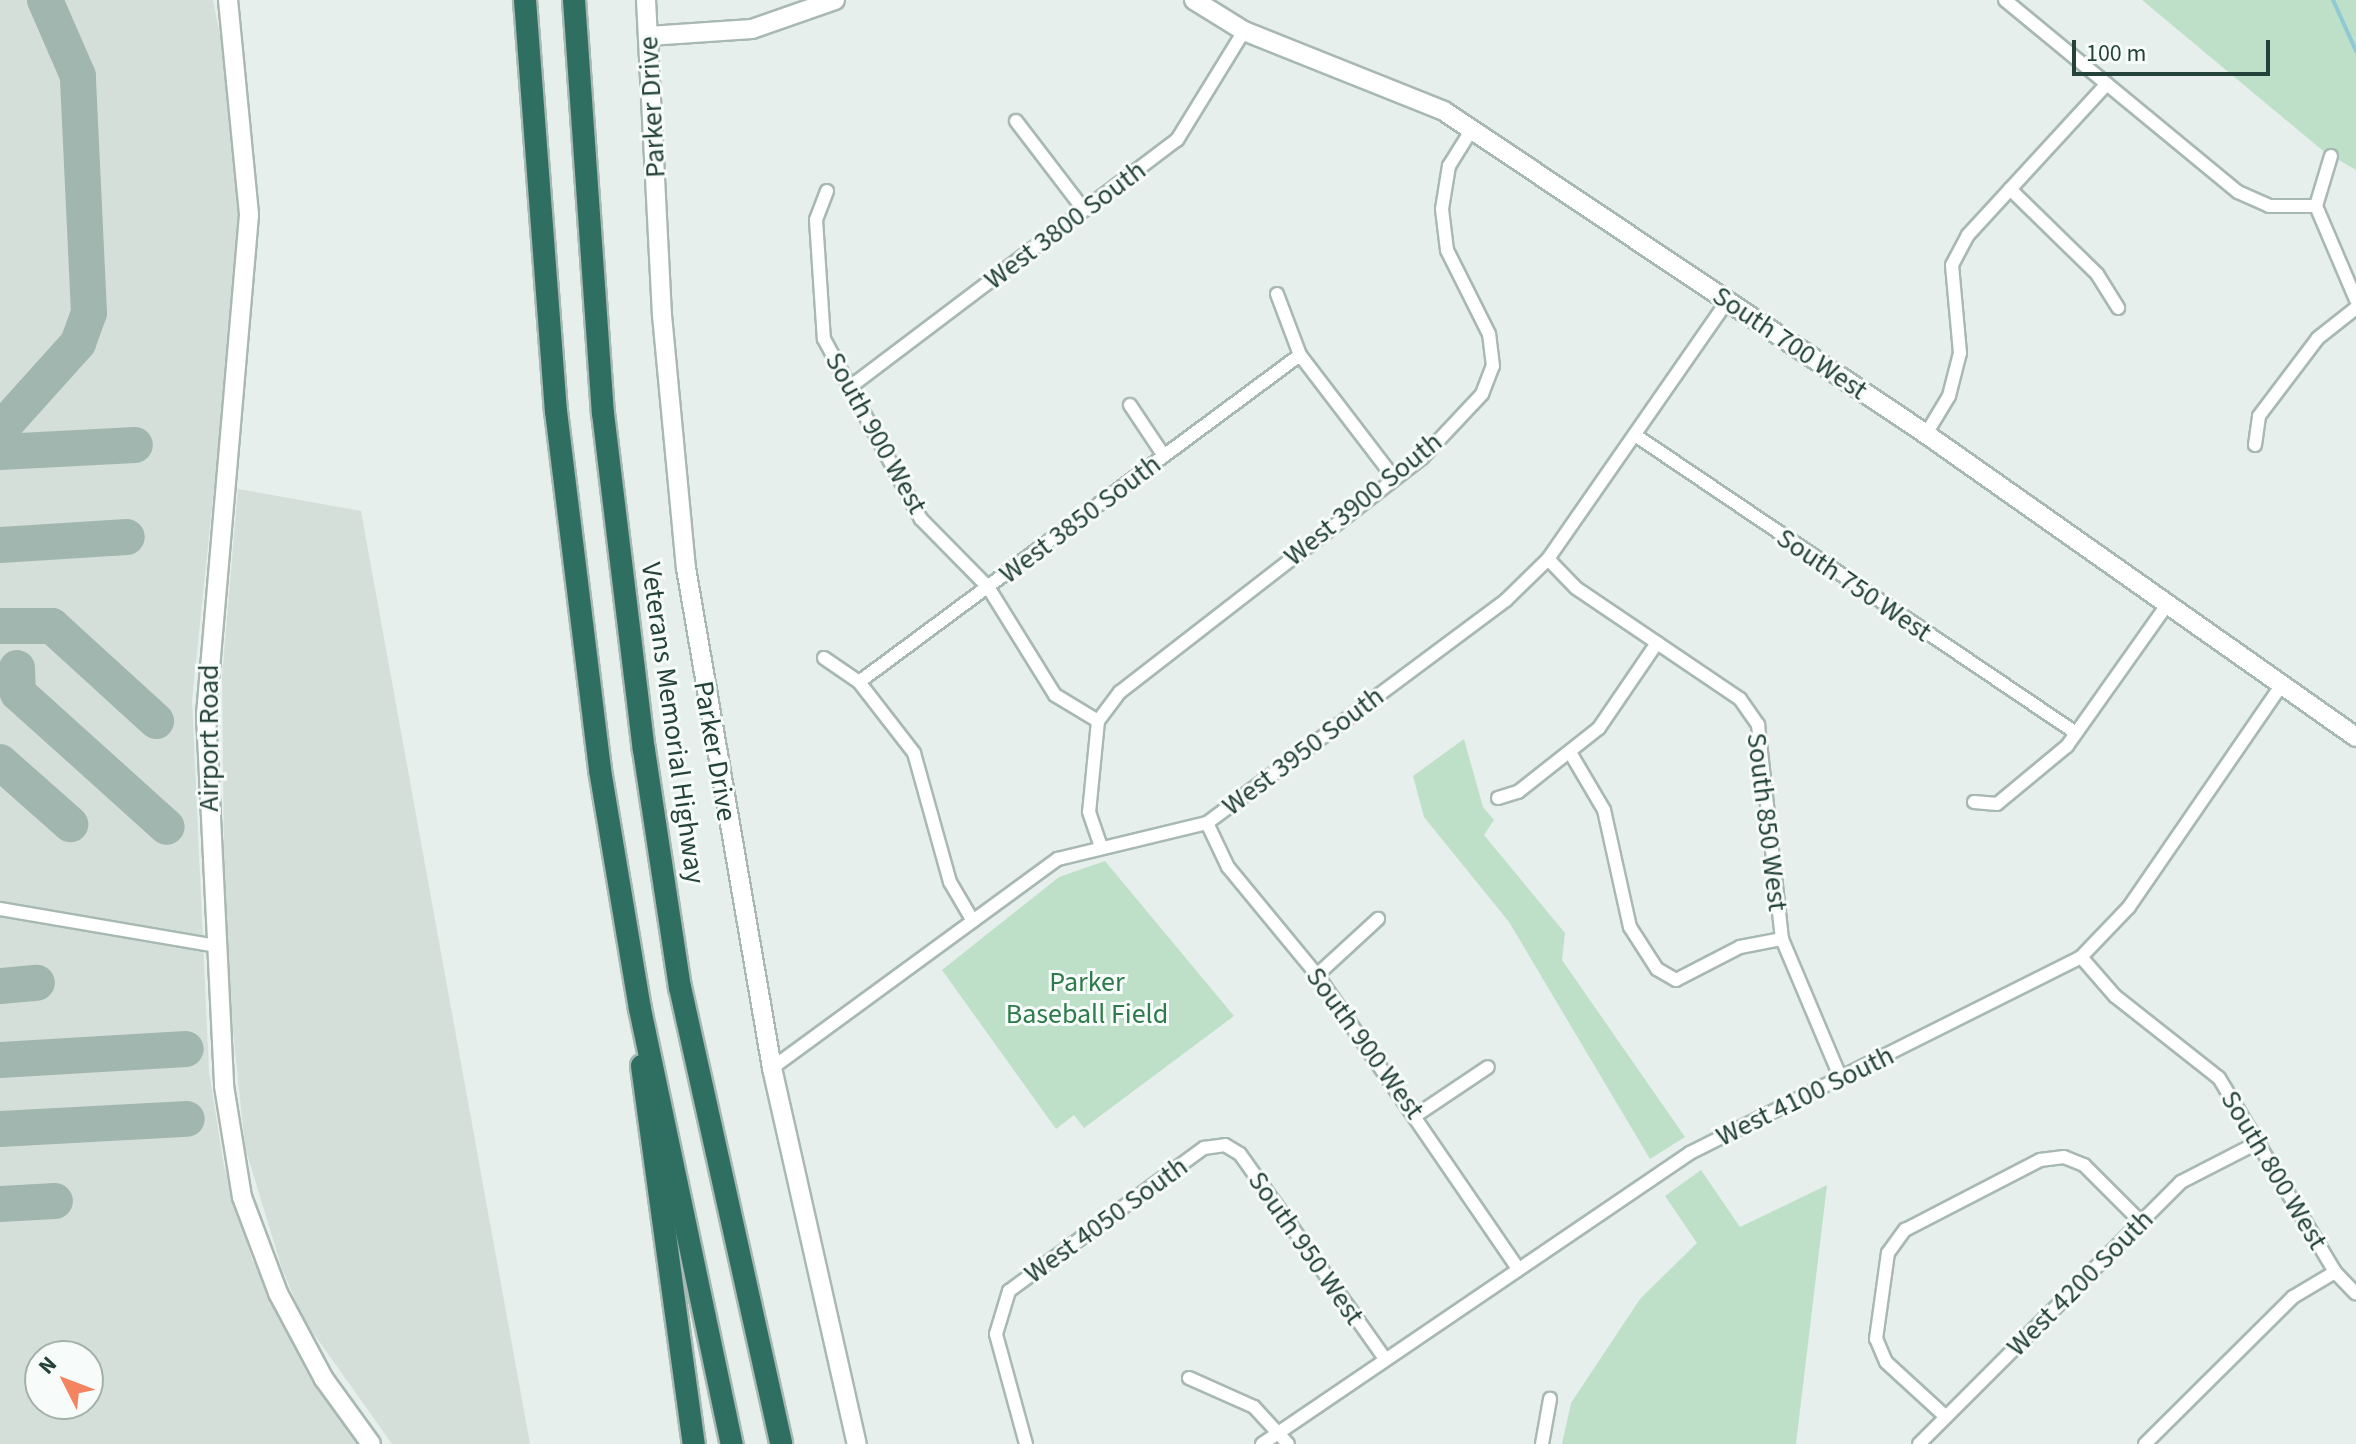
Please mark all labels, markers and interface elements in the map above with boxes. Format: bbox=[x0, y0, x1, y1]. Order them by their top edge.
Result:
scale bar bbox=[2076, 24, 2274, 74]
street label: Parker Drive bbox=[632, 35, 672, 179]
text: 100 m bbox=[2086, 36, 2146, 71]
street label: West 3800 South bbox=[978, 153, 1152, 297]
street label: South 700 West bbox=[1706, 279, 1874, 407]
street label: South 900 West bbox=[818, 346, 934, 520]
street label: West 3900 South bbox=[1277, 425, 1449, 573]
street label: West 3850 South bbox=[993, 447, 1167, 591]
street label: South 750 West bbox=[1770, 521, 1938, 649]
street label: Veterans Memorial Highway bbox=[634, 560, 712, 886]
street label: Airport Road bbox=[192, 664, 226, 812]
street label: Parker Drive bbox=[686, 678, 744, 824]
street label: West 3950 South bbox=[1216, 679, 1390, 823]
street label: South 850 West bbox=[1739, 731, 1795, 913]
street label: South 900 West bbox=[1299, 961, 1431, 1125]
park label: Parker Baseball Field bbox=[1006, 965, 1168, 1031]
street label: West 4100 South bbox=[1711, 1038, 1899, 1154]
street label: South 800 West bbox=[2213, 1084, 2335, 1256]
street label: West 4050 South bbox=[1018, 1150, 1194, 1290]
street label: South 950 West bbox=[1241, 1165, 1371, 1331]
street label: West 4200 South bbox=[2000, 1203, 2160, 1363]
north arrow bbox=[24, 1340, 104, 1420]
text: N bbox=[31, 1349, 64, 1381]

